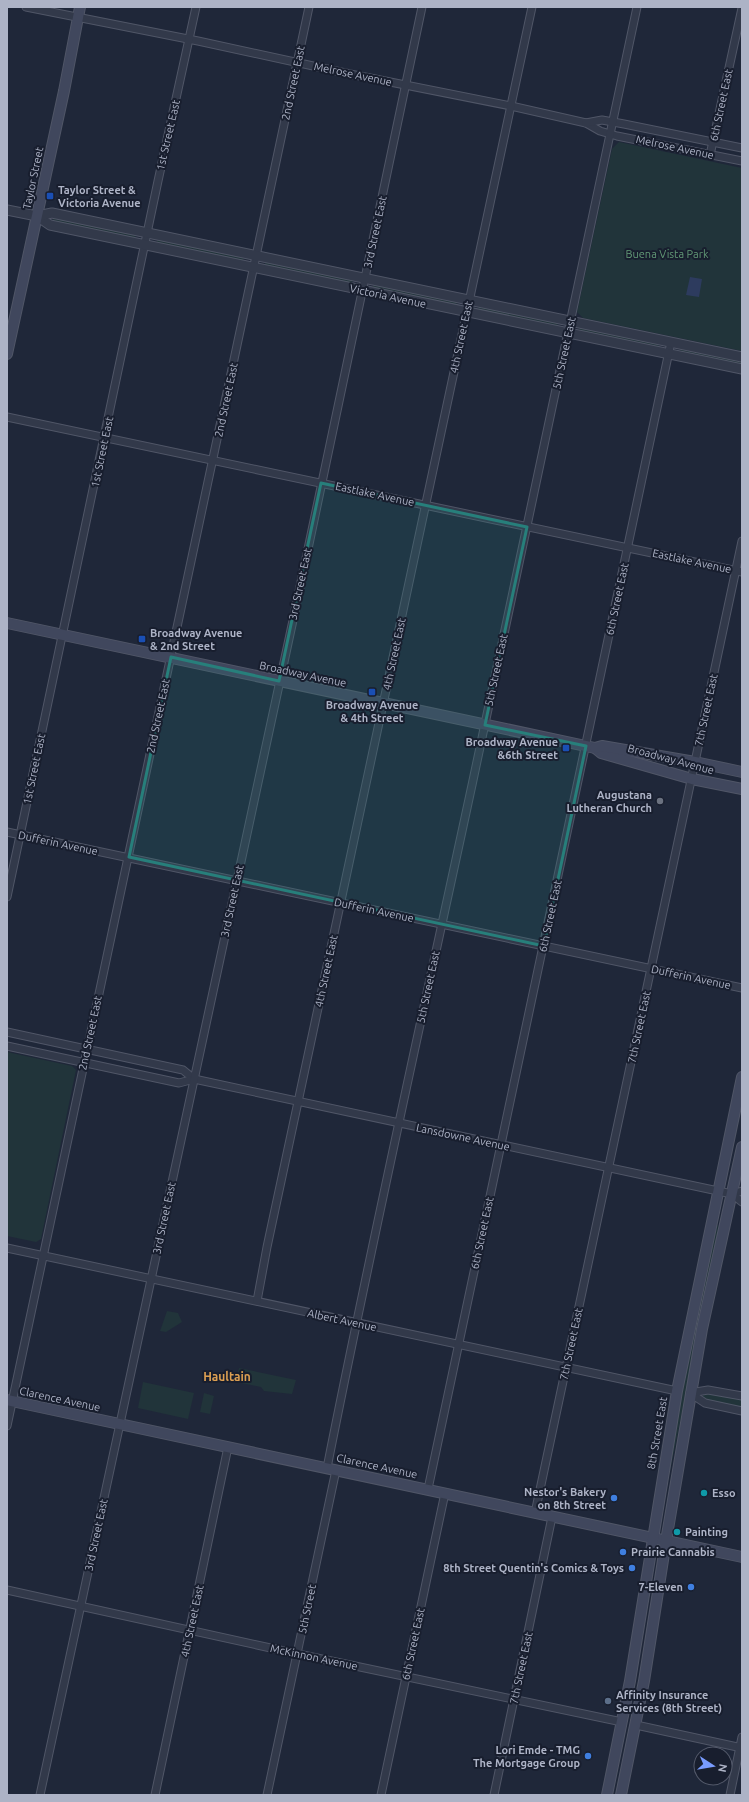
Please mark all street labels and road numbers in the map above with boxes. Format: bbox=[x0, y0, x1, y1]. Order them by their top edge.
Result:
street label: 2nd Street East bbox=[279, 44, 307, 121]
street label: Melrose Avenue bbox=[313, 60, 393, 88]
street label: 6th Street East bbox=[707, 67, 735, 142]
street label: 1st Street East bbox=[154, 98, 182, 171]
street label: Melrose Avenue bbox=[635, 133, 715, 161]
street label: Taylor Street bbox=[21, 145, 46, 210]
street label: 3rd Street East bbox=[361, 194, 389, 269]
street label: Victoria Avenue bbox=[349, 282, 427, 310]
street label: 4th Street East bbox=[447, 299, 475, 374]
street label: 5th Street East bbox=[550, 315, 578, 390]
street label: 2nd Street East bbox=[212, 361, 240, 438]
street label: 1st Street East bbox=[89, 415, 115, 488]
street label: Eastlake Avenue bbox=[334, 480, 416, 508]
street label: 3rd Street East bbox=[286, 546, 314, 621]
street label: Eastlake Avenue bbox=[651, 547, 733, 575]
street label: 6th Street East bbox=[603, 561, 631, 636]
street label: 4th Street East bbox=[380, 616, 408, 691]
street label: 5th Street East bbox=[482, 632, 510, 707]
street label: Broadway Avenue bbox=[258, 659, 348, 689]
street label: 7th Street East bbox=[692, 672, 720, 747]
street label: 2nd Street East bbox=[144, 677, 172, 754]
street label: 1st Street East bbox=[21, 732, 47, 805]
street label: Broadway Avenue bbox=[627, 742, 715, 776]
street label: Dufferin Avenue bbox=[17, 829, 99, 857]
street label: 3rd Street East bbox=[218, 863, 246, 938]
street label: 6th Street East bbox=[536, 878, 564, 953]
street label: Dufferin Avenue bbox=[333, 896, 415, 924]
street label: 4th Street East bbox=[312, 933, 340, 1008]
street label: 5th Street East bbox=[414, 949, 442, 1024]
street label: Dufferin Avenue bbox=[650, 963, 732, 991]
street label: 7th Street East bbox=[625, 989, 653, 1064]
street label: 2nd Street East bbox=[76, 994, 104, 1071]
street label: Lansdowne Avenue bbox=[415, 1121, 511, 1153]
street label: 3rd Street East bbox=[150, 1180, 178, 1255]
street label: 6th Street East bbox=[468, 1195, 496, 1270]
street label: 7th Street East bbox=[557, 1306, 585, 1381]
street label: Albert Avenue bbox=[306, 1307, 378, 1333]
street label: Clarence Avenue bbox=[18, 1385, 102, 1413]
street label: 8th Street East bbox=[645, 1395, 669, 1470]
street label: Clarence Avenue bbox=[335, 1452, 419, 1480]
street label: 3rd Street East bbox=[82, 1497, 110, 1572]
street label: 4th Street East bbox=[178, 1583, 206, 1658]
street label: 5th Street bbox=[296, 1583, 318, 1635]
street label: 6th Street East bbox=[399, 1606, 427, 1681]
street label: 7th Street East bbox=[507, 1630, 535, 1705]
street label: McKinnon Avenue bbox=[269, 1642, 359, 1672]

